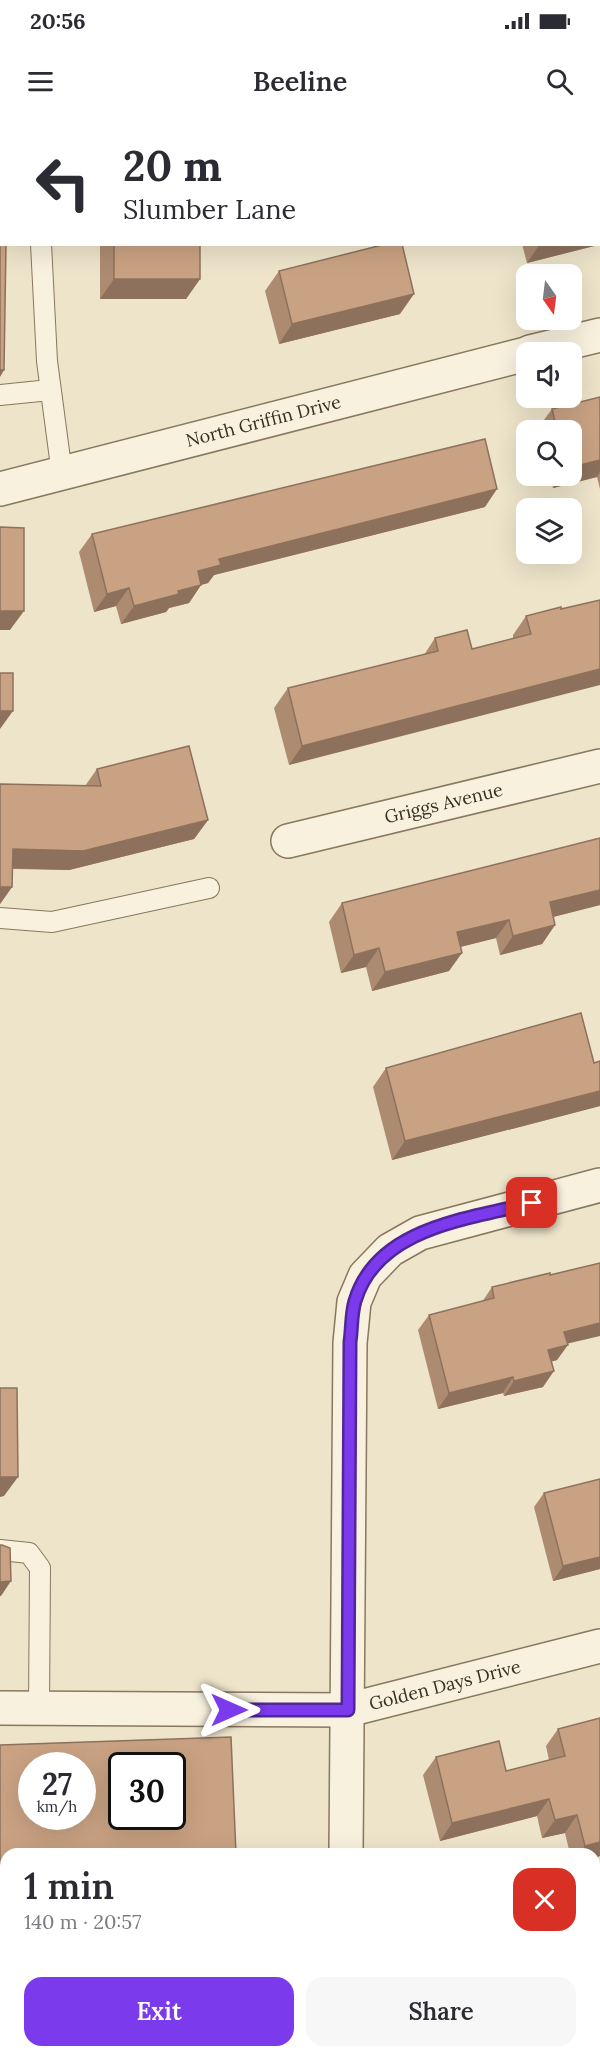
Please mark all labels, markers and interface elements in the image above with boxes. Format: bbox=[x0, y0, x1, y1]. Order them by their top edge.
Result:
text: 20:56 bbox=[30, 7, 86, 35]
text: Beeline bbox=[253, 64, 347, 98]
icon: menu bbox=[24, 65, 57, 98]
icon: search bbox=[543, 65, 576, 98]
text: 20 m bbox=[123, 139, 222, 193]
icon: left bbox=[24, 144, 102, 222]
text: Slumber Lane bbox=[123, 192, 296, 226]
north arrow bbox=[516, 264, 582, 330]
map controls bbox=[516, 264, 582, 564]
button: sound bbox=[516, 342, 582, 408]
street label: North Griffin Drive bbox=[183, 390, 344, 452]
button: search bbox=[516, 420, 582, 486]
button: layers bbox=[516, 498, 582, 564]
street label: Griggs Avenue bbox=[382, 778, 505, 828]
pin bbox=[506, 1177, 557, 1228]
icon: arrive bbox=[515, 1186, 548, 1219]
street label: Golden Days Drive bbox=[367, 1655, 523, 1715]
position arrow bbox=[197, 1678, 261, 1742]
speed limit sign: 30 bbox=[108, 1752, 186, 1830]
text: 27 bbox=[42, 1765, 72, 1803]
text: km/h bbox=[37, 1797, 77, 1816]
text: 1 min bbox=[24, 1863, 114, 1909]
button: close bbox=[513, 1868, 576, 1931]
text: 140 m · 20:57 bbox=[24, 1909, 141, 1934]
button: Exit bbox=[24, 1977, 294, 2046]
button: Share bbox=[306, 1977, 576, 2046]

